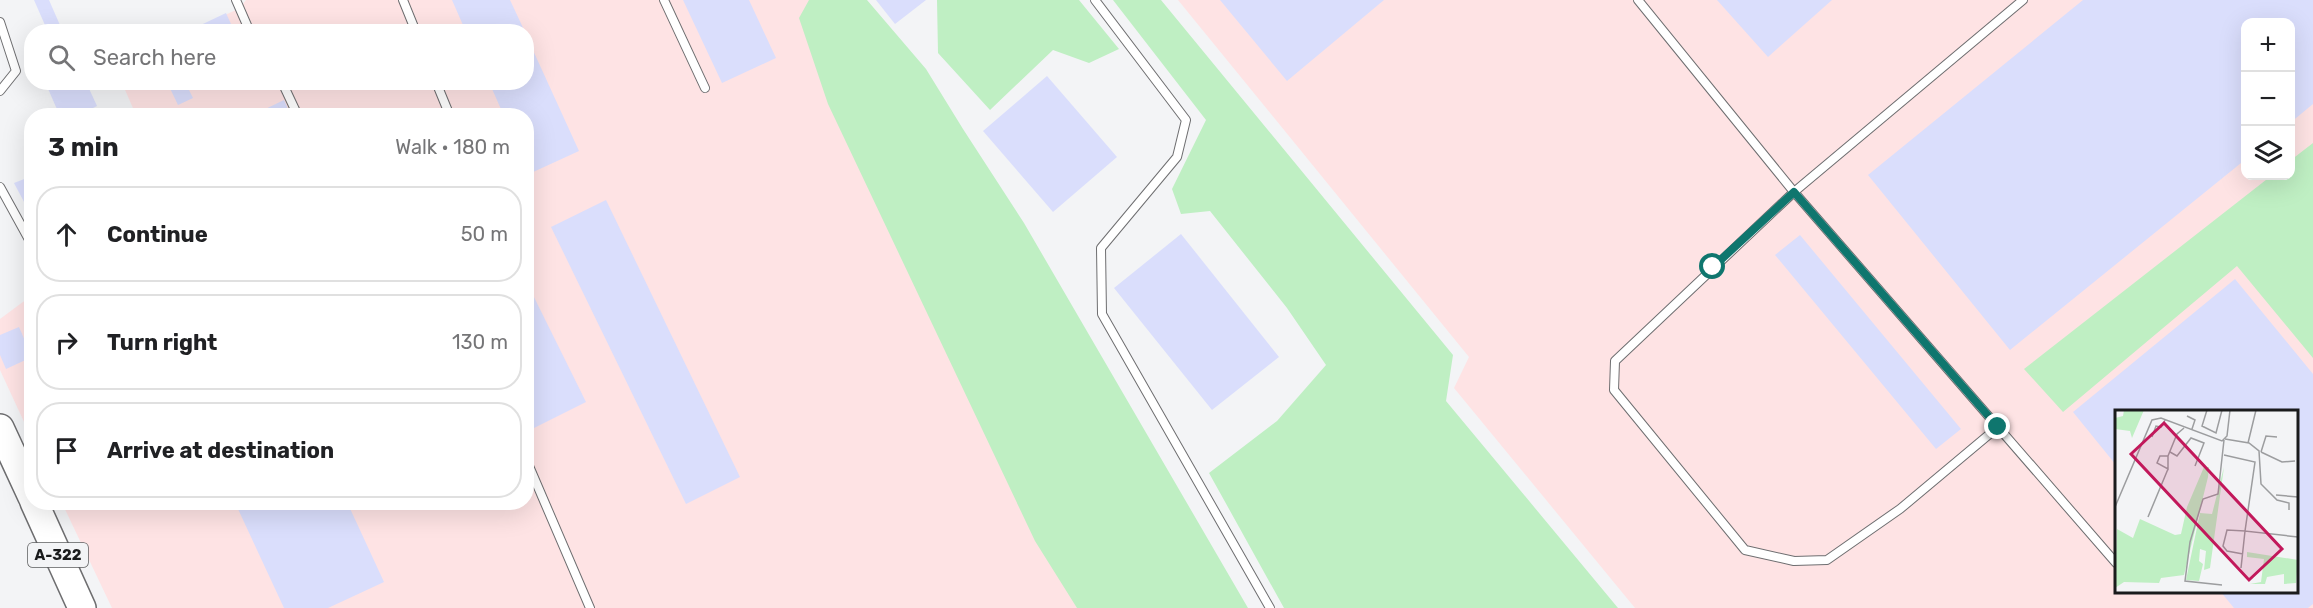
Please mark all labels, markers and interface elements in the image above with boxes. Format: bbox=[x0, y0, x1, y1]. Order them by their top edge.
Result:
map controls bbox=[2241, 18, 2295, 180]
button: + bbox=[2241, 18, 2295, 72]
search box bbox=[24, 24, 534, 90]
icon: search bbox=[45, 41, 78, 74]
text: Search here bbox=[93, 44, 216, 71]
button: − bbox=[2241, 72, 2295, 126]
button: layers bbox=[2241, 126, 2295, 180]
text: 3 min bbox=[48, 132, 119, 163]
text: Walk · 180 m bbox=[395, 135, 510, 159]
icon: ahead bbox=[50, 218, 83, 251]
text: Continue bbox=[107, 221, 208, 248]
text: 50 m bbox=[461, 222, 508, 246]
route start bbox=[1699, 253, 1725, 279]
icon: right bbox=[50, 326, 83, 359]
text: Turn right bbox=[107, 329, 217, 356]
text: 130 m bbox=[452, 330, 508, 354]
inset map bbox=[2115, 410, 2298, 593]
route end bbox=[1984, 413, 2010, 439]
icon: arrive bbox=[50, 434, 83, 467]
text: Arrive at destination bbox=[107, 437, 334, 464]
road number: А-322 bbox=[28, 543, 88, 567]

